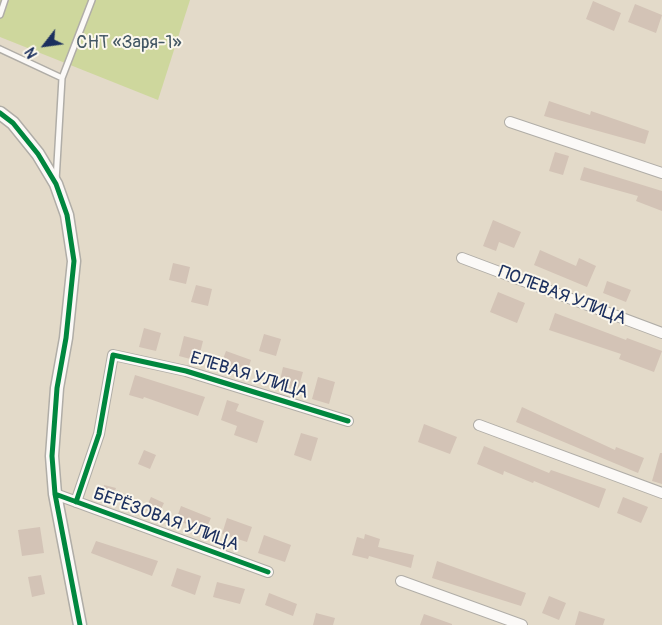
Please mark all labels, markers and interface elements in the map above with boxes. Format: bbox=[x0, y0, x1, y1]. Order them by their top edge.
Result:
north arrow bbox=[20, 20, 70, 70]
park label: СНТ «Заря-1» bbox=[76, 32, 182, 54]
text: N bbox=[22, 44, 41, 61]
street label: ПОЛЕВАЯ УЛИЦА bbox=[495, 262, 629, 330]
street label: ЕЛЕВАЯ УЛИЦА bbox=[187, 348, 311, 404]
street label: БЕРЁЗОВАЯ УЛИЦА bbox=[90, 484, 242, 556]

